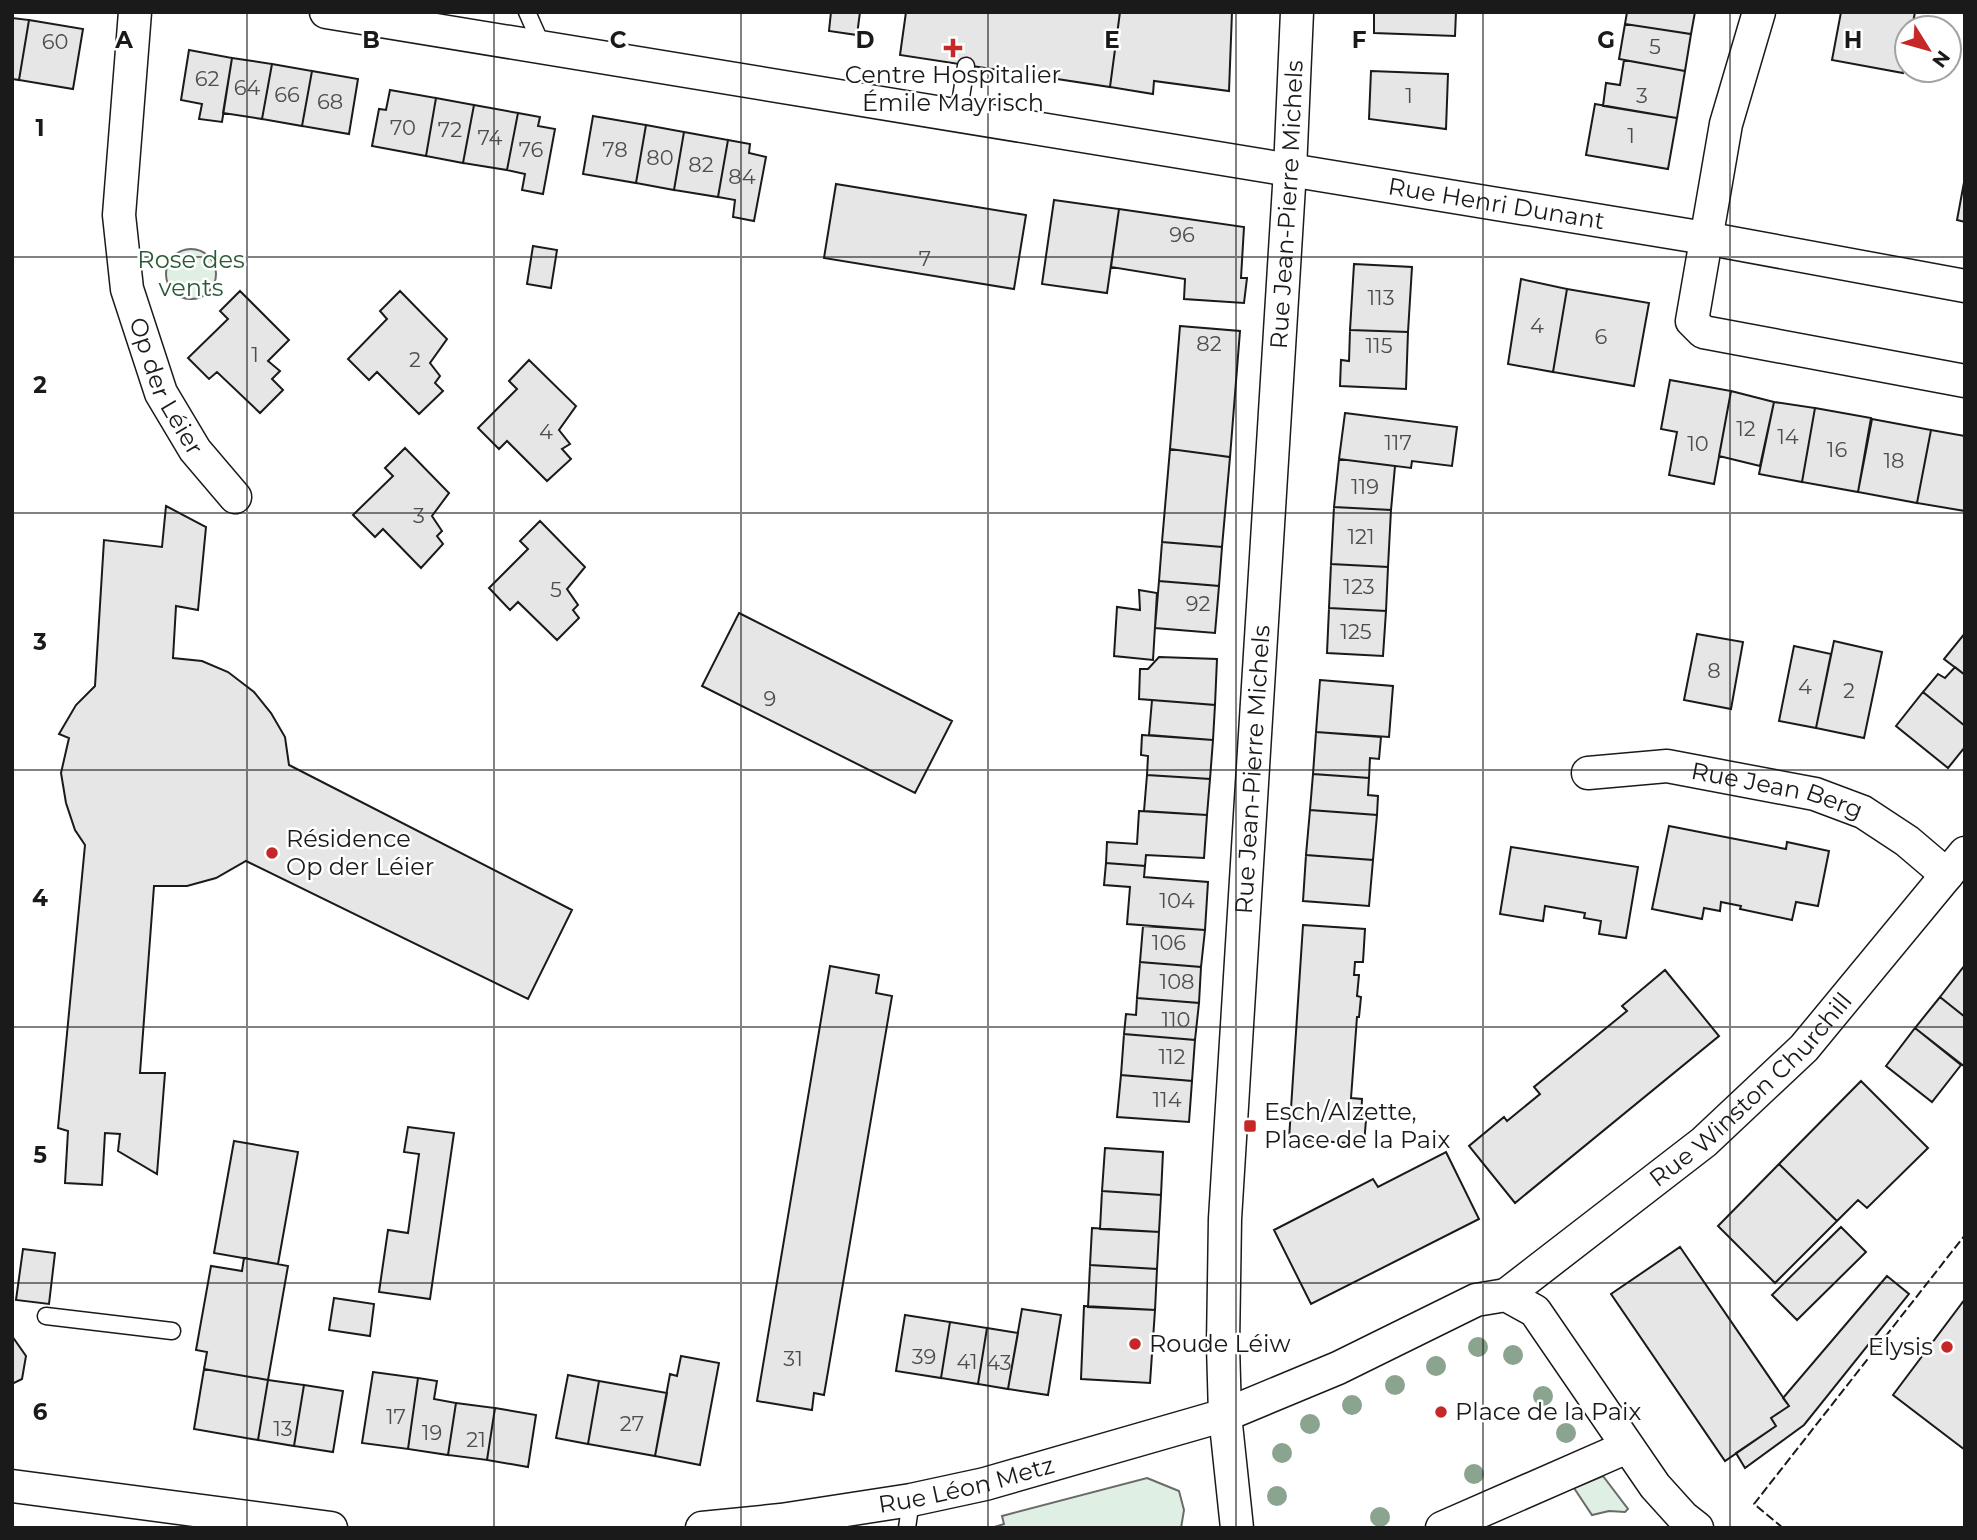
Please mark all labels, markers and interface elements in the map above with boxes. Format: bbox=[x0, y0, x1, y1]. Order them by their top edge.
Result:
north arrow bbox=[1893, 14, 1963, 84]
text: A bbox=[114, 26, 133, 54]
text: B bbox=[362, 26, 380, 54]
text: C bbox=[610, 26, 627, 54]
text: D bbox=[856, 26, 875, 54]
text: E bbox=[1104, 26, 1120, 54]
text: F bbox=[1352, 26, 1367, 54]
text: G bbox=[1597, 26, 1615, 54]
text: H bbox=[1844, 26, 1862, 54]
house number: 60 bbox=[42, 29, 68, 54]
house number: 5 bbox=[1649, 34, 1661, 59]
marker: Centre Hospitalier Émile Mayrisch bbox=[943, 38, 963, 58]
text: N bbox=[1927, 46, 1955, 72]
street label: Rue Jean-Pierre Michels bbox=[1264, 59, 1309, 350]
place label: Centre Hospitalier Émile Mayrisch bbox=[845, 60, 1061, 117]
house number: 62 bbox=[195, 66, 219, 91]
house number: 64 bbox=[234, 75, 260, 100]
house number: 66 bbox=[274, 82, 300, 107]
house number: 1 bbox=[1405, 83, 1413, 108]
house number: 3 bbox=[1636, 83, 1648, 108]
house number: 68 bbox=[317, 89, 343, 114]
text: 1 bbox=[35, 114, 45, 142]
house number: 70 bbox=[390, 115, 416, 140]
house number: 72 bbox=[438, 117, 462, 142]
house number: 1 bbox=[1627, 123, 1635, 148]
house number: 74 bbox=[478, 125, 503, 150]
house number: 76 bbox=[519, 137, 544, 162]
house number: 78 bbox=[602, 137, 628, 162]
house number: 80 bbox=[646, 145, 674, 170]
house number: 82 bbox=[688, 152, 714, 177]
house number: 84 bbox=[728, 164, 756, 189]
street label: Rue Henri Dunant bbox=[1386, 171, 1607, 235]
house number: 96 bbox=[1169, 222, 1195, 247]
park label: Rose des vents bbox=[137, 245, 245, 302]
house number: 7 bbox=[919, 246, 931, 271]
house number: 113 bbox=[1367, 285, 1395, 310]
house number: 4 bbox=[1530, 313, 1544, 338]
street label: Op der Léier bbox=[123, 314, 210, 460]
house number: 6 bbox=[1595, 324, 1608, 349]
house number: 82 bbox=[1196, 331, 1222, 356]
house number: 115 bbox=[1365, 333, 1393, 358]
house number: 1 bbox=[251, 342, 259, 367]
house number: 2 bbox=[409, 347, 421, 372]
text: 2 bbox=[33, 371, 47, 399]
house number: 12 bbox=[1736, 416, 1756, 441]
house number: 4 bbox=[539, 419, 553, 444]
house number: 14 bbox=[1777, 424, 1799, 449]
house number: 117 bbox=[1384, 430, 1412, 455]
house number: 10 bbox=[1687, 431, 1709, 456]
house number: 16 bbox=[1827, 437, 1847, 462]
house number: 18 bbox=[1884, 448, 1904, 473]
house number: 119 bbox=[1351, 474, 1379, 499]
house number: 3 bbox=[413, 503, 425, 528]
house number: 121 bbox=[1347, 524, 1375, 549]
house number: 123 bbox=[1343, 574, 1375, 599]
house number: 5 bbox=[550, 577, 562, 602]
house number: 92 bbox=[1186, 591, 1210, 616]
house number: 125 bbox=[1340, 619, 1372, 644]
street label: Rue Jean-Pierre Michels bbox=[1229, 624, 1276, 915]
text: 3 bbox=[32, 628, 47, 656]
house number: 8 bbox=[1707, 658, 1721, 683]
house number: 4 bbox=[1798, 674, 1812, 699]
house number: 2 bbox=[1843, 678, 1855, 703]
house number: 9 bbox=[764, 686, 776, 711]
street label: Rue Jean Berg bbox=[1689, 756, 1867, 825]
place label: Résidence Op der Léier bbox=[286, 824, 434, 881]
marker: Résidence Op der Léier bbox=[264, 845, 280, 861]
text: 4 bbox=[32, 884, 48, 912]
house number: 104 bbox=[1159, 888, 1195, 913]
house number: 106 bbox=[1152, 930, 1186, 955]
house number: 108 bbox=[1160, 969, 1194, 994]
street label: Rue Winston Churchill bbox=[1643, 987, 1858, 1193]
house number: 110 bbox=[1161, 1007, 1191, 1032]
house number: 112 bbox=[1158, 1044, 1186, 1069]
house number: 114 bbox=[1152, 1087, 1182, 1112]
place label: Esch/Alzette, Place de la Paix bbox=[1264, 1097, 1450, 1154]
marker: Esch/Alzette, Place de la Paix bbox=[1242, 1118, 1258, 1134]
text: 5 bbox=[33, 1141, 47, 1169]
place label: Roude Léiw bbox=[1149, 1329, 1291, 1358]
place label: Elysis bbox=[1868, 1332, 1933, 1361]
marker: Roude Léiw bbox=[1127, 1336, 1143, 1352]
marker: Elysis bbox=[1939, 1339, 1955, 1355]
house number: 39 bbox=[912, 1344, 936, 1369]
house number: 31 bbox=[783, 1346, 803, 1371]
house number: 41 bbox=[957, 1349, 977, 1374]
house number: 43 bbox=[986, 1350, 1012, 1375]
place label: Place de la Paix bbox=[1455, 1397, 1641, 1426]
text: 6 bbox=[33, 1398, 48, 1426]
house number: 17 bbox=[386, 1404, 406, 1429]
marker: Place de la Paix bbox=[1433, 1404, 1449, 1420]
house number: 27 bbox=[620, 1411, 644, 1436]
house number: 13 bbox=[273, 1416, 293, 1441]
house number: 19 bbox=[422, 1420, 442, 1445]
house number: 21 bbox=[466, 1427, 486, 1452]
street label: Rue Léon Metz bbox=[876, 1450, 1057, 1519]

